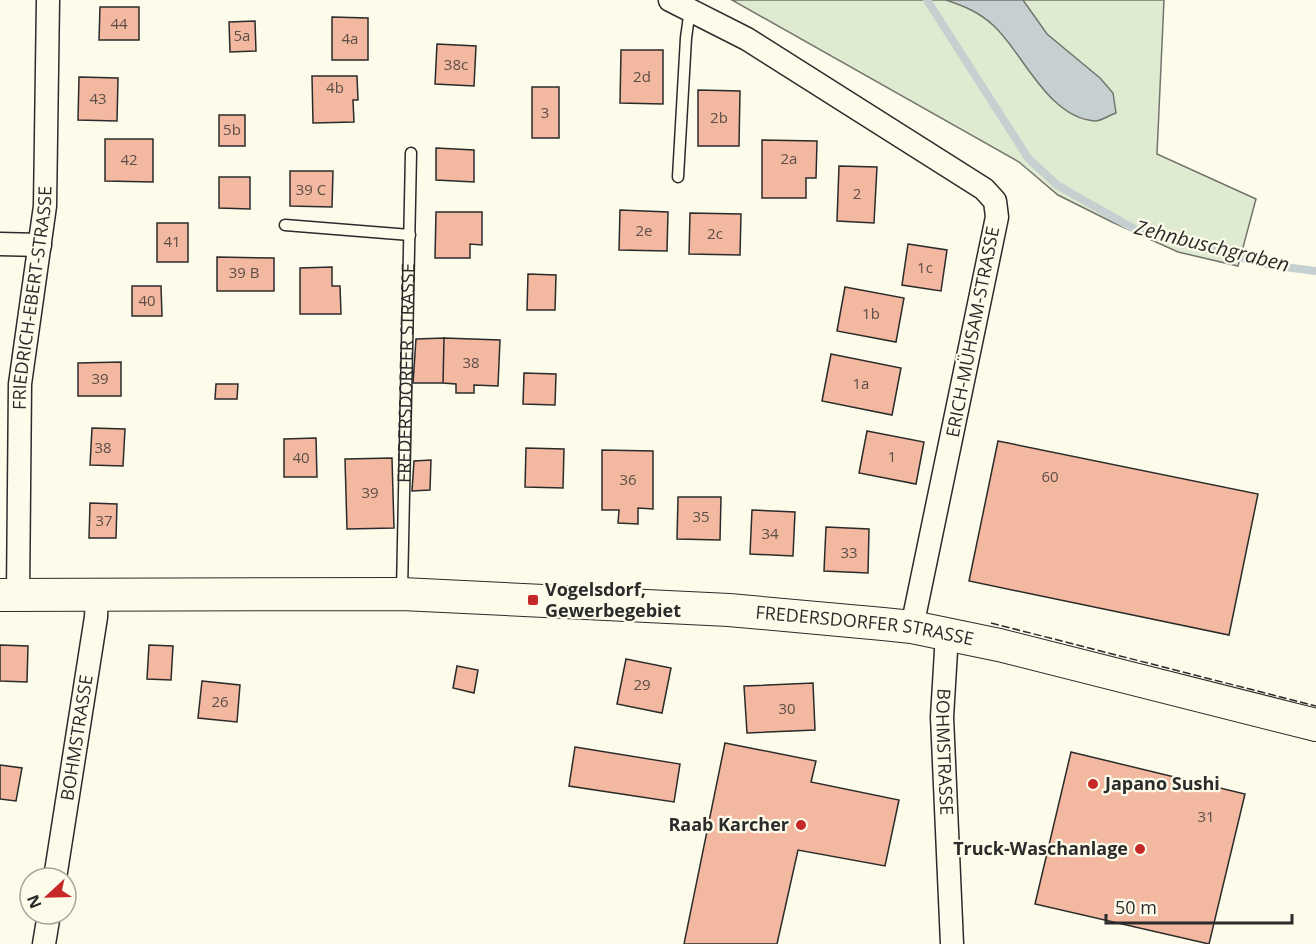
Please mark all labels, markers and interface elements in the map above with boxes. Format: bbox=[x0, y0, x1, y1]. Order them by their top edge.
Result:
house number: 44 bbox=[110, 13, 128, 33]
house number: 5a bbox=[234, 25, 250, 45]
house number: 4a bbox=[342, 28, 358, 48]
house number: 38c bbox=[444, 54, 468, 74]
house number: 2d bbox=[633, 66, 651, 86]
house number: 4b bbox=[326, 77, 344, 97]
house number: 43 bbox=[89, 88, 107, 108]
house number: 3 bbox=[541, 102, 549, 122]
house number: 2b bbox=[710, 107, 728, 127]
house number: 5b bbox=[223, 119, 241, 139]
house number: 2a bbox=[781, 148, 797, 168]
house number: 42 bbox=[120, 149, 138, 169]
house number: 39 C bbox=[296, 179, 326, 199]
house number: 2 bbox=[853, 183, 861, 203]
street label: FRIEDRICH-EBERT-STRASSE bbox=[7, 186, 56, 410]
water label: Zehnbuschgraben bbox=[1131, 213, 1292, 278]
house number: 2e bbox=[636, 220, 653, 240]
house number: 2c bbox=[707, 223, 723, 243]
street label: ERICH-MÜHSAM-STRASSE bbox=[940, 224, 1004, 439]
house number: 41 bbox=[163, 231, 181, 251]
house number: 1c bbox=[917, 257, 933, 277]
house number: 39 B bbox=[229, 262, 259, 282]
street label: FREDERSDORFER STRASSE bbox=[391, 263, 420, 483]
house number: 40 bbox=[138, 290, 156, 310]
house number: 1b bbox=[862, 303, 880, 323]
house number: 38 bbox=[462, 352, 480, 372]
house number: 39 bbox=[91, 368, 109, 388]
house number: 1a bbox=[853, 373, 869, 393]
house number: 38 bbox=[94, 437, 112, 457]
house number: 1 bbox=[888, 446, 896, 466]
house number: 40 bbox=[292, 447, 310, 467]
house number: 60 bbox=[1041, 466, 1059, 486]
house number: 36 bbox=[619, 469, 637, 489]
house number: 39 bbox=[361, 482, 379, 502]
house number: 35 bbox=[692, 506, 710, 526]
house number: 37 bbox=[95, 510, 113, 530]
house number: 34 bbox=[761, 523, 779, 543]
house number: 33 bbox=[840, 542, 858, 562]
place label: Vogelsdorf, Gewerbegebiet bbox=[545, 577, 681, 622]
marker: Vogelsdorf, Gewerbegebiet bbox=[526, 593, 540, 607]
street label: FREDERSDORFER STRASSE bbox=[755, 599, 976, 650]
street label: BOHMSTRASSE bbox=[54, 673, 98, 802]
house number: 29 bbox=[633, 674, 651, 694]
street label: BOHMSTRASSE bbox=[931, 688, 959, 816]
house number: 26 bbox=[211, 691, 229, 711]
house number: 30 bbox=[778, 698, 796, 718]
place label: Japano Sushi bbox=[1103, 771, 1220, 795]
marker: Japano Sushi bbox=[1086, 777, 1100, 791]
house number: 31 bbox=[1197, 806, 1215, 826]
place label: Raab Karcher bbox=[668, 812, 789, 836]
marker: Raab Karcher bbox=[794, 818, 808, 832]
place label: Truck-Waschanlage bbox=[953, 836, 1128, 860]
marker: Truck-Waschanlage bbox=[1133, 842, 1147, 856]
north arrow bbox=[18, 866, 78, 926]
scale bar bbox=[1106, 887, 1292, 925]
text: N bbox=[21, 891, 47, 912]
text: 50 m bbox=[1115, 895, 1157, 919]

